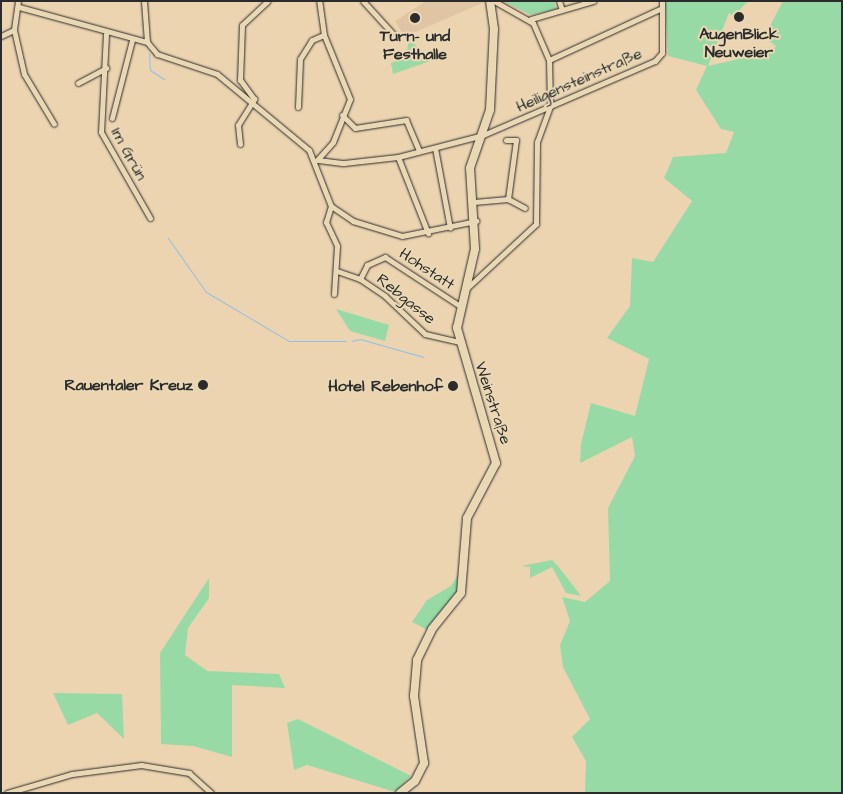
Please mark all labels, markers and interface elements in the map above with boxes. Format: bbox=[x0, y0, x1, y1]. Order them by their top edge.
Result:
marker: AugenBlick Neuweier bbox=[733, 11, 745, 23]
marker: Turn- und Festhalle bbox=[409, 12, 421, 24]
place label: AugenBlick Neuweier bbox=[699, 24, 779, 62]
place label: Turn- und Festhalle bbox=[380, 26, 450, 64]
street label: Heiligensteinstraße bbox=[513, 44, 645, 116]
street label: Im Grün bbox=[107, 124, 151, 184]
street label: Hohstatt bbox=[396, 244, 458, 294]
street label: Rebgasse bbox=[373, 269, 439, 329]
street label: Weinstraße bbox=[471, 359, 515, 447]
place label: Rauentaler Kreuz bbox=[64, 375, 193, 395]
place label: Hotel Rebenhof bbox=[328, 376, 443, 396]
marker: Rauentaler Kreuz bbox=[197, 379, 209, 391]
marker: Hotel Rebenhof bbox=[447, 380, 459, 392]

